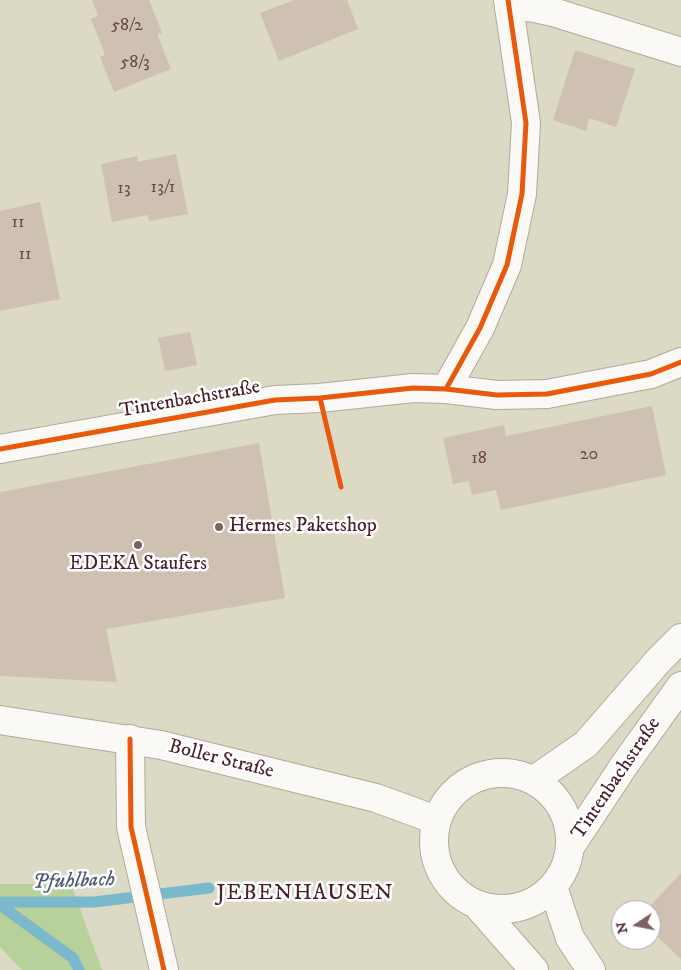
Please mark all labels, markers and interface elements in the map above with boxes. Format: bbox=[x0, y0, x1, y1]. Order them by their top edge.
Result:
house number: 58/2 bbox=[111, 15, 143, 37]
house number: 58/3 bbox=[120, 52, 150, 74]
house number: 13/1 bbox=[151, 177, 175, 199]
house number: 13 bbox=[117, 178, 131, 200]
house number: 11 bbox=[11, 212, 25, 234]
house number: 11 bbox=[18, 244, 32, 266]
street label: Tintenbachstraße bbox=[118, 376, 262, 424]
house number: 20 bbox=[580, 444, 598, 466]
house number: 18 bbox=[471, 448, 487, 470]
place label: Hermes Paketshop bbox=[229, 515, 377, 539]
marker: Hermes Paketshop bbox=[213, 521, 225, 533]
marker: EDEKA Staufers bbox=[132, 539, 144, 551]
place label: EDEKA Staufers bbox=[69, 553, 207, 577]
street label: Tintenbachstraße bbox=[567, 713, 667, 845]
street label: Boller Straße bbox=[166, 735, 276, 785]
water label: Pfuhlbach bbox=[32, 868, 116, 896]
district label: JEBENHAUSEN bbox=[215, 881, 395, 907]
north arrow bbox=[611, 900, 661, 950]
text: N bbox=[612, 920, 632, 935]

